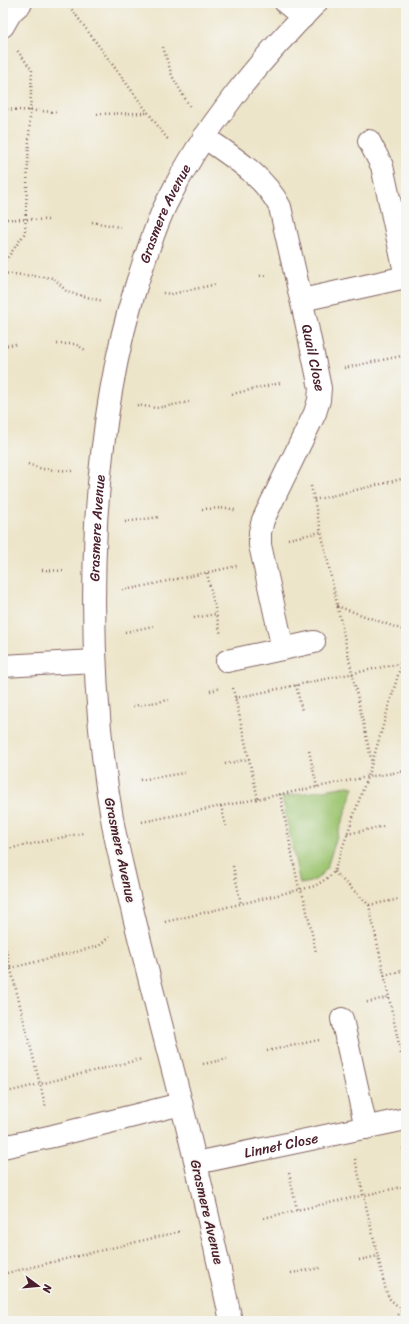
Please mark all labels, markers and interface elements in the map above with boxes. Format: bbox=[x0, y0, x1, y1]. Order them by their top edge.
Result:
street label: Grasmere Avenue bbox=[132, 159, 198, 266]
street label: Quail Close bbox=[295, 322, 333, 394]
street label: Grasmere Avenue bbox=[82, 473, 112, 582]
street label: Grasmere Avenue bbox=[97, 795, 143, 905]
street label: Linnet Close bbox=[242, 1125, 321, 1165]
street label: Grasmere Avenue bbox=[183, 1157, 231, 1267]
north arrow bbox=[18, 1266, 58, 1306]
text: N bbox=[37, 1281, 58, 1295]

